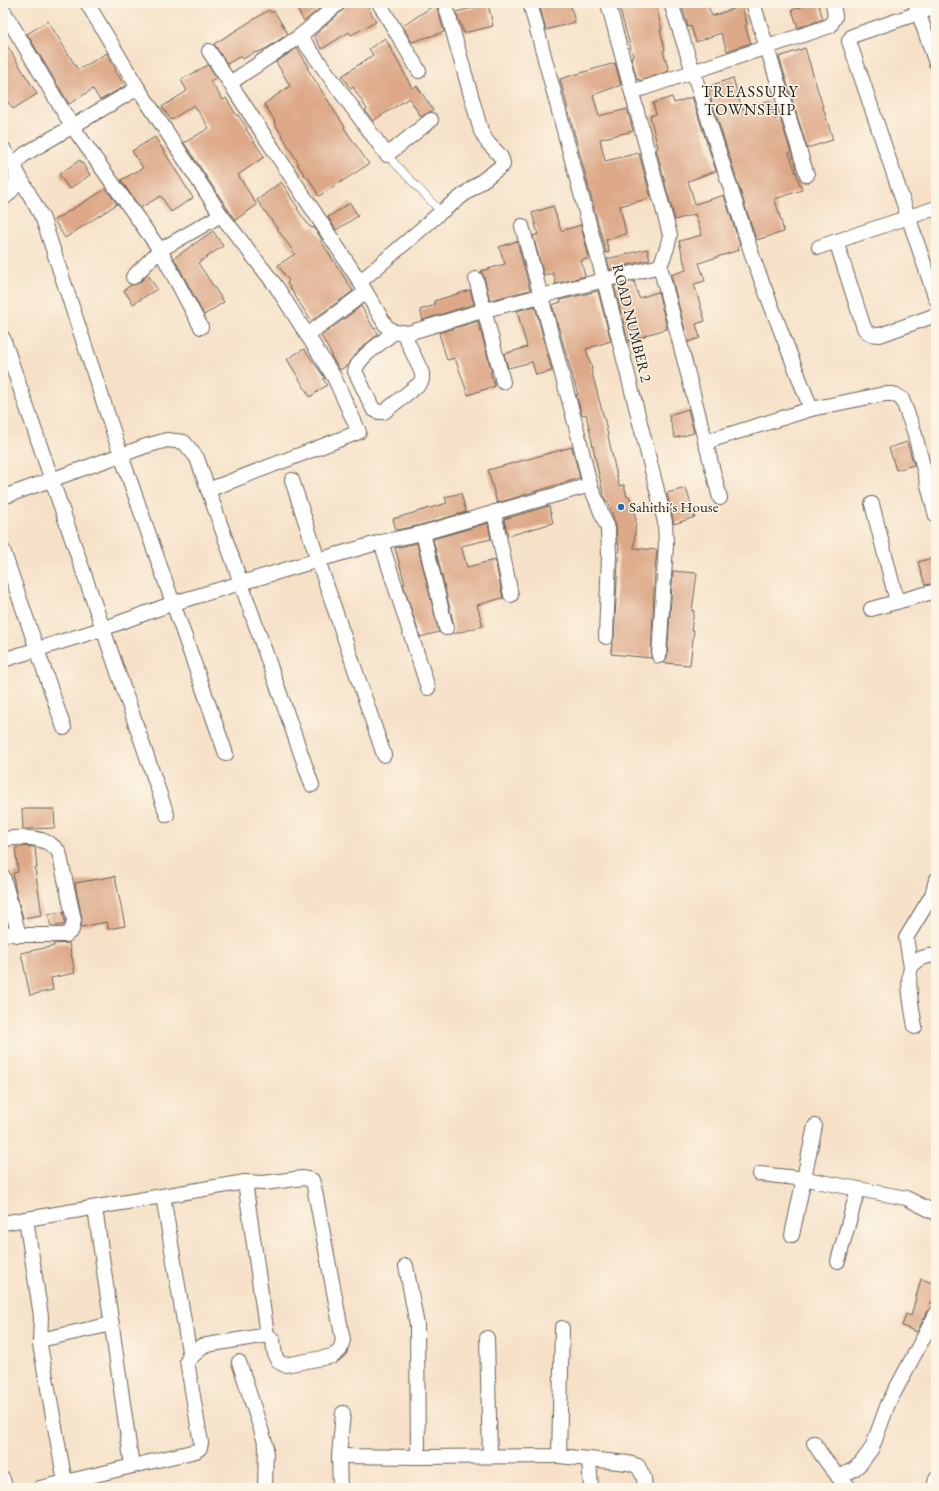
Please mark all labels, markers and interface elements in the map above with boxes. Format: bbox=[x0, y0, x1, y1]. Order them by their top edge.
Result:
district label: TREASSURY TOWNSHIP bbox=[701, 81, 799, 120]
street label: ROAD NUMBER 2 bbox=[609, 262, 657, 385]
place label: Sahithi's House bbox=[629, 497, 719, 516]
marker: Sahithi's House bbox=[616, 502, 626, 512]

